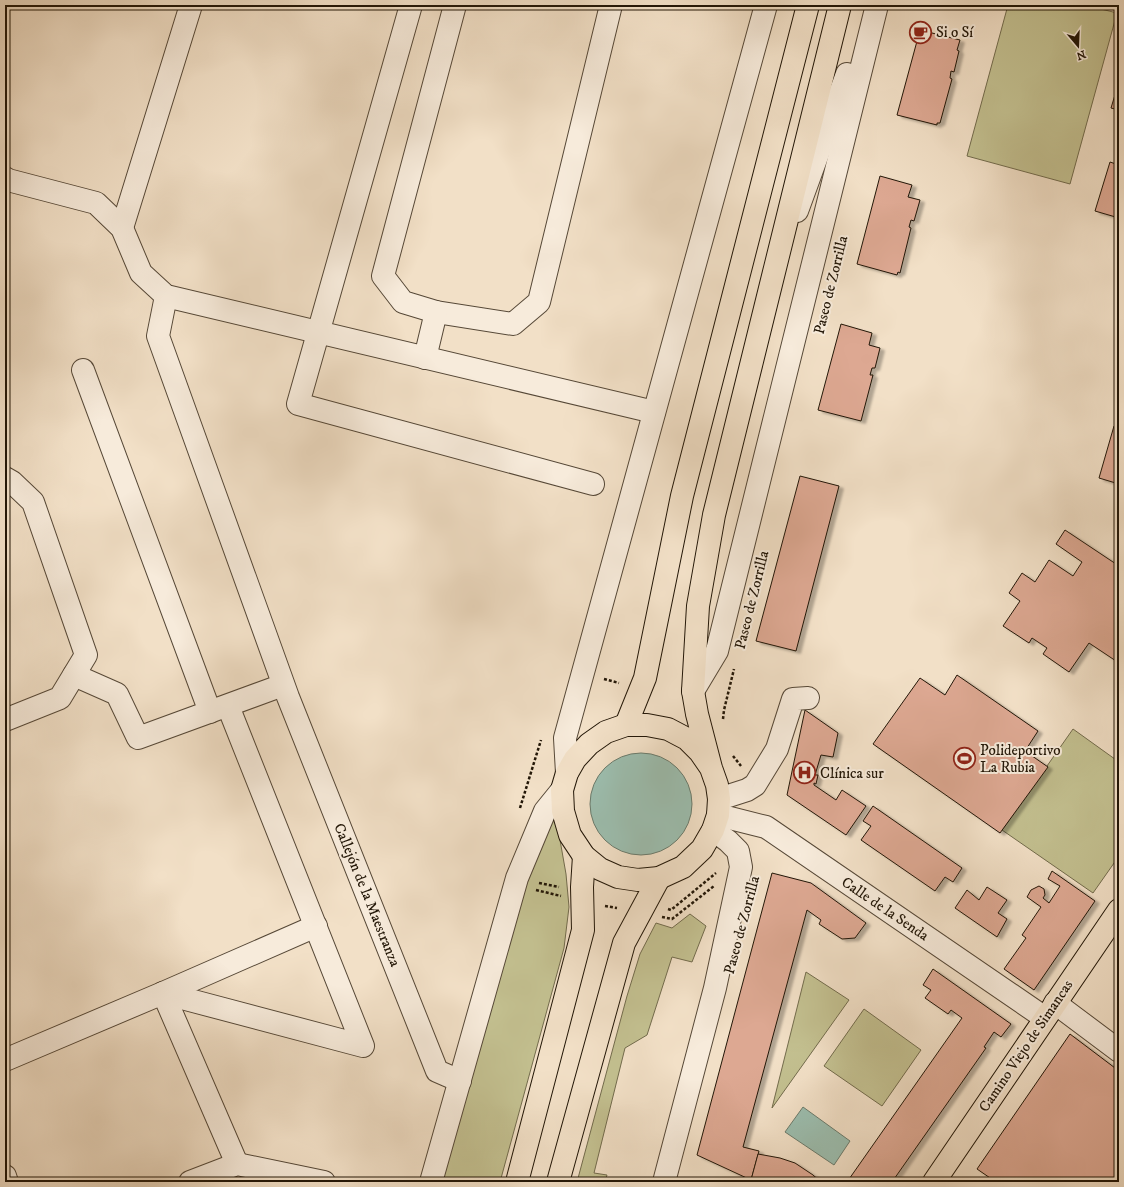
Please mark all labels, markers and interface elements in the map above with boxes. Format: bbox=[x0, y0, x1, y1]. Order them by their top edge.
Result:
cafe icon: Si o Sí bbox=[908, 19, 934, 45]
place label: Si o Sí bbox=[936, 23, 974, 42]
north arrow bbox=[1058, 26, 1098, 66]
text: N bbox=[1074, 46, 1087, 63]
street label: Paseo de Zorrilla bbox=[810, 233, 853, 336]
street label: Paseo de Zorrilla bbox=[731, 548, 774, 651]
place label: Polideportivo La Rubia bbox=[980, 741, 1061, 777]
sports icon: Polideportivo La Rubia bbox=[952, 746, 978, 772]
hospital icon: Clínica sur bbox=[791, 760, 817, 786]
place label: Clínica sur bbox=[820, 764, 884, 783]
street label: Callejón de la Maestranza bbox=[329, 820, 405, 970]
street label: Paseo de Zorrilla bbox=[720, 873, 764, 976]
street label: Calle de la Senda bbox=[838, 873, 933, 946]
street label: Camino Viejo de Simancas bbox=[975, 976, 1077, 1116]

